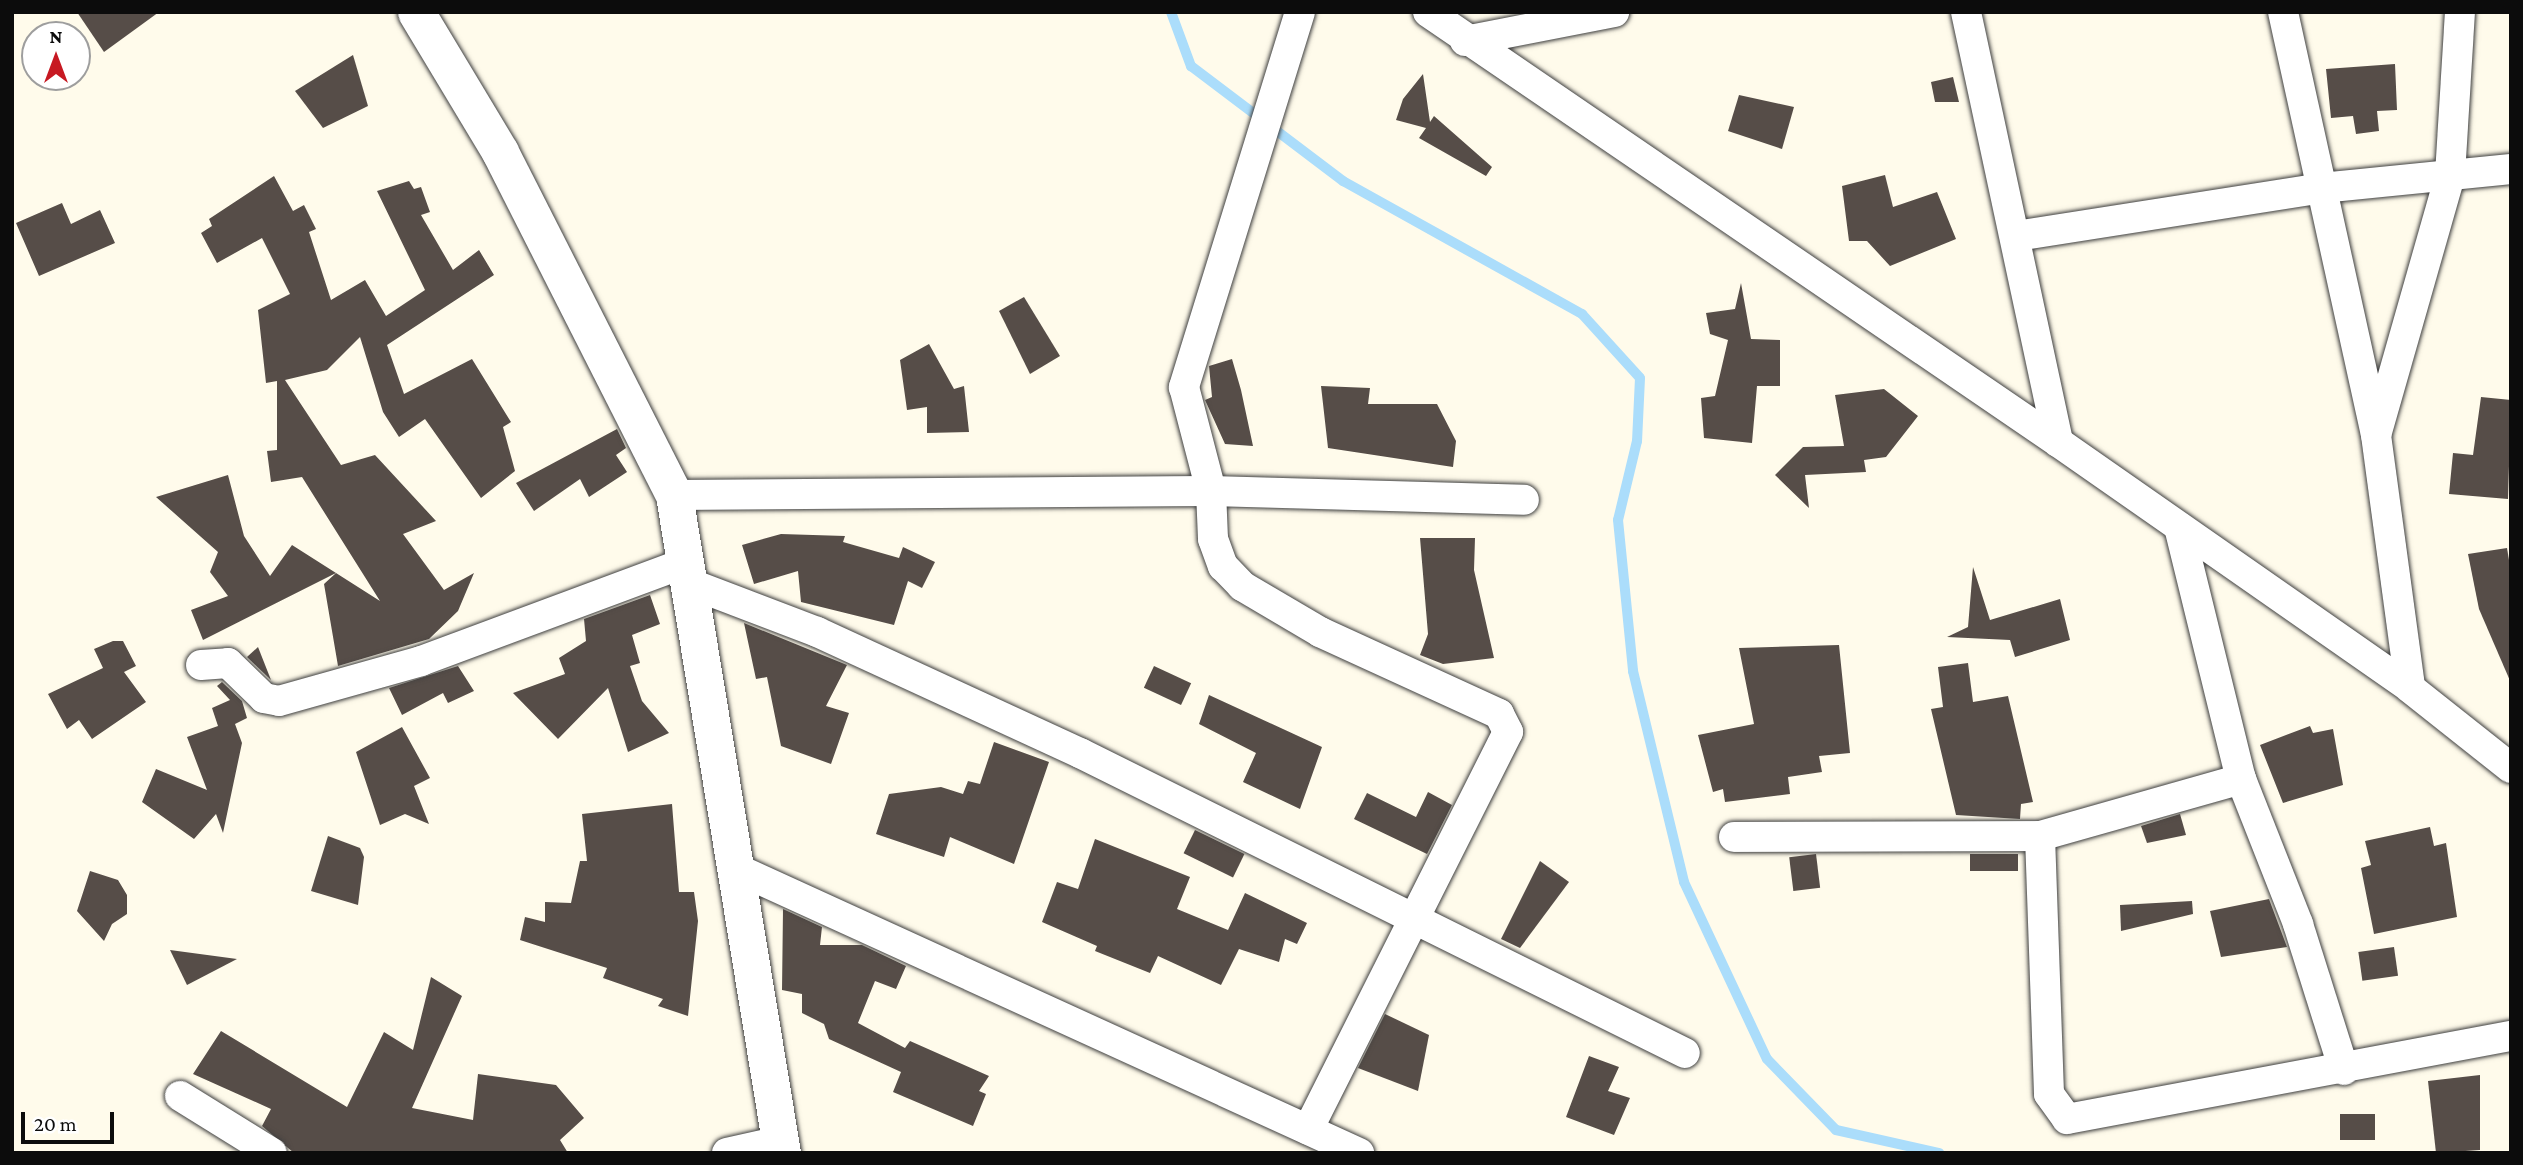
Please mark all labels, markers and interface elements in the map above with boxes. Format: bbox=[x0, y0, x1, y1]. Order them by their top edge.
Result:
north arrow bbox=[21, 21, 91, 91]
text: N bbox=[50, 26, 62, 47]
scale bar bbox=[24, 1098, 117, 1142]
text: 20 m bbox=[34, 1112, 77, 1136]

